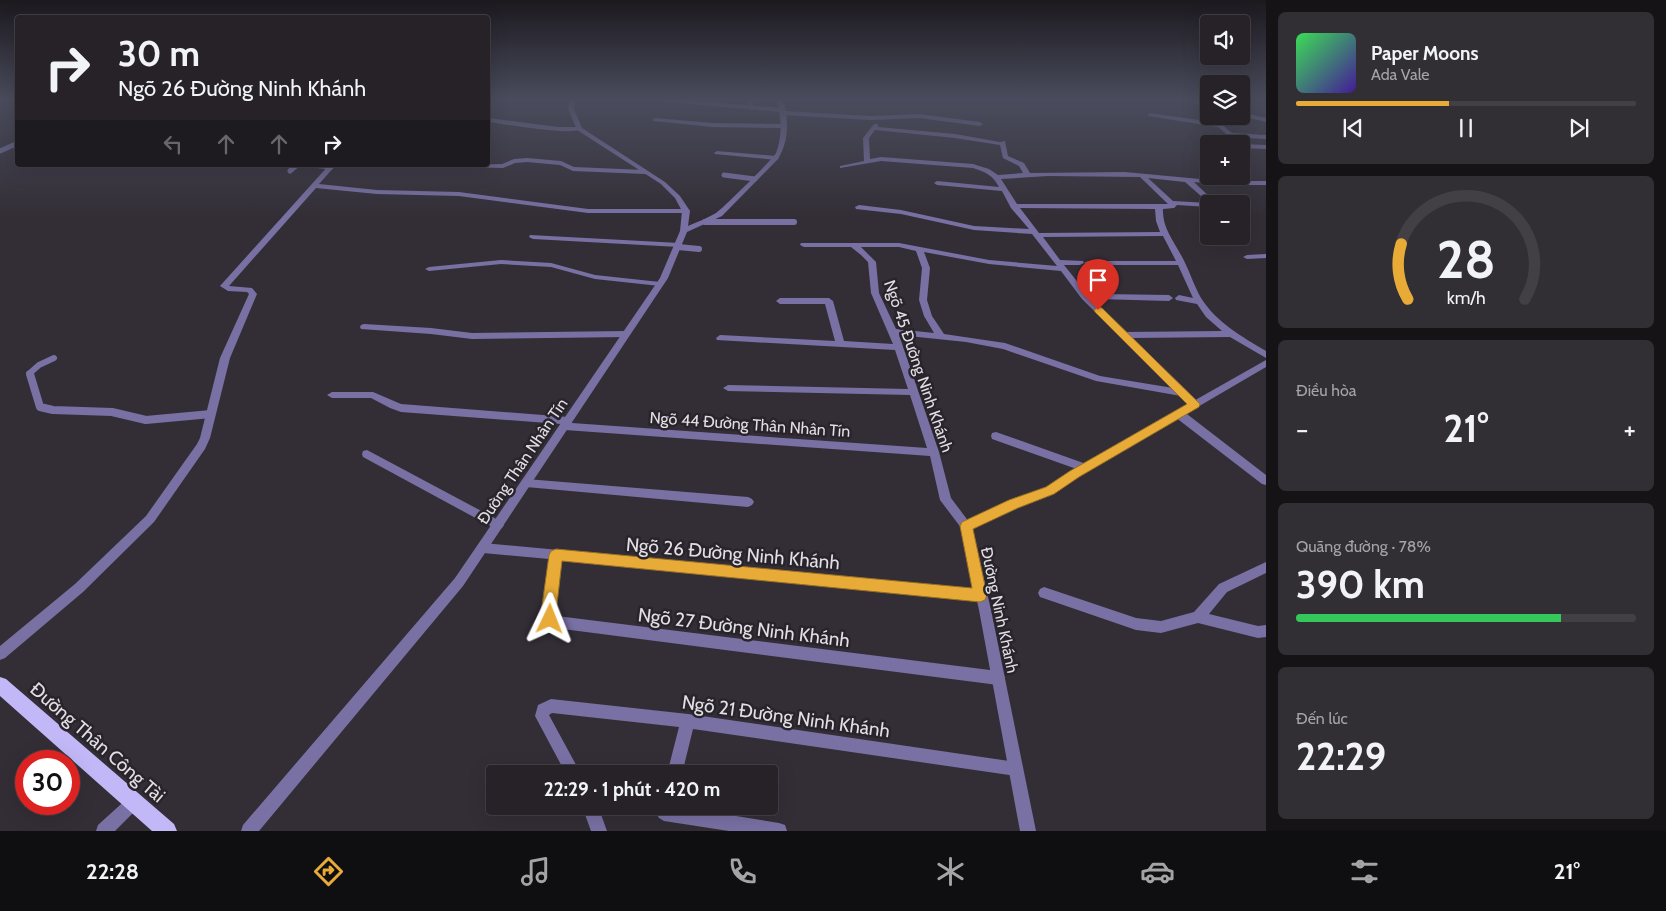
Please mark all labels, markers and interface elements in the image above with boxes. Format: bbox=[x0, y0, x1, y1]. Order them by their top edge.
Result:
map controls bbox=[1200, 15, 1250, 245]
button: sound bbox=[1200, 15, 1250, 65]
text: 30 m bbox=[118, 32, 200, 75]
icon: right bbox=[35, 35, 100, 100]
text: Paper Moons bbox=[1371, 42, 1479, 65]
text: Ada Vale bbox=[1371, 65, 1430, 84]
text: Ngõ 26 Đường Ninh Khánh bbox=[118, 75, 366, 102]
button: layers bbox=[1200, 75, 1250, 125]
icon: previous bbox=[1339, 114, 1367, 142]
icon: pause bbox=[1452, 114, 1480, 142]
icon: next bbox=[1565, 114, 1593, 142]
icon: left bbox=[159, 130, 187, 158]
icon: ahead bbox=[212, 130, 240, 158]
icon: ahead bbox=[265, 130, 293, 158]
icon: right bbox=[318, 130, 346, 158]
button: + bbox=[1200, 135, 1250, 185]
button: − bbox=[1200, 195, 1250, 245]
text: 28 bbox=[1437, 228, 1495, 291]
pin bbox=[1077, 259, 1119, 310]
icon: arrive bbox=[1084, 266, 1112, 294]
street label: Ngõ 45 Đường Ninh Khánh bbox=[880, 277, 957, 455]
text: km/h bbox=[1446, 287, 1486, 308]
text: Điều hòa bbox=[1296, 381, 1356, 400]
street label: Đường Thân Nhân Tín bbox=[473, 395, 572, 528]
text: 21° bbox=[1443, 405, 1489, 452]
street label: Ngõ 44 Đường Thân Nhân Tín bbox=[649, 408, 851, 441]
text: − bbox=[1296, 412, 1308, 446]
text: + bbox=[1624, 412, 1636, 446]
street label: Ngõ 26 Đường Ninh Khánh bbox=[625, 533, 841, 574]
text: Quãng đường · 78% bbox=[1296, 537, 1431, 556]
street label: Đường Ninh Khánh bbox=[977, 545, 1022, 675]
text: 390 km bbox=[1296, 561, 1425, 608]
position arrow bbox=[523, 592, 575, 644]
street label: Ngõ 27 Đường Ninh Khánh bbox=[637, 603, 851, 652]
street label: Đường Thân Công Tài bbox=[25, 678, 170, 807]
street label: Ngõ 21 Đường Ninh Khánh bbox=[680, 691, 891, 742]
text: Đến lúc bbox=[1296, 709, 1348, 728]
text: 22:29 bbox=[1296, 733, 1386, 780]
speed limit sign: 30 bbox=[15, 750, 80, 815]
text: 22:29 · 1 phút · 420 m bbox=[544, 778, 720, 801]
icon: directions bbox=[311, 854, 346, 889]
icon: music bbox=[518, 854, 553, 889]
icon: phone bbox=[725, 854, 760, 889]
icon: climate bbox=[933, 854, 968, 889]
icon: car bbox=[1140, 854, 1175, 889]
icon: filters bbox=[1347, 854, 1382, 889]
text: 22:28 bbox=[86, 858, 139, 885]
text: 21° bbox=[1554, 858, 1580, 885]

